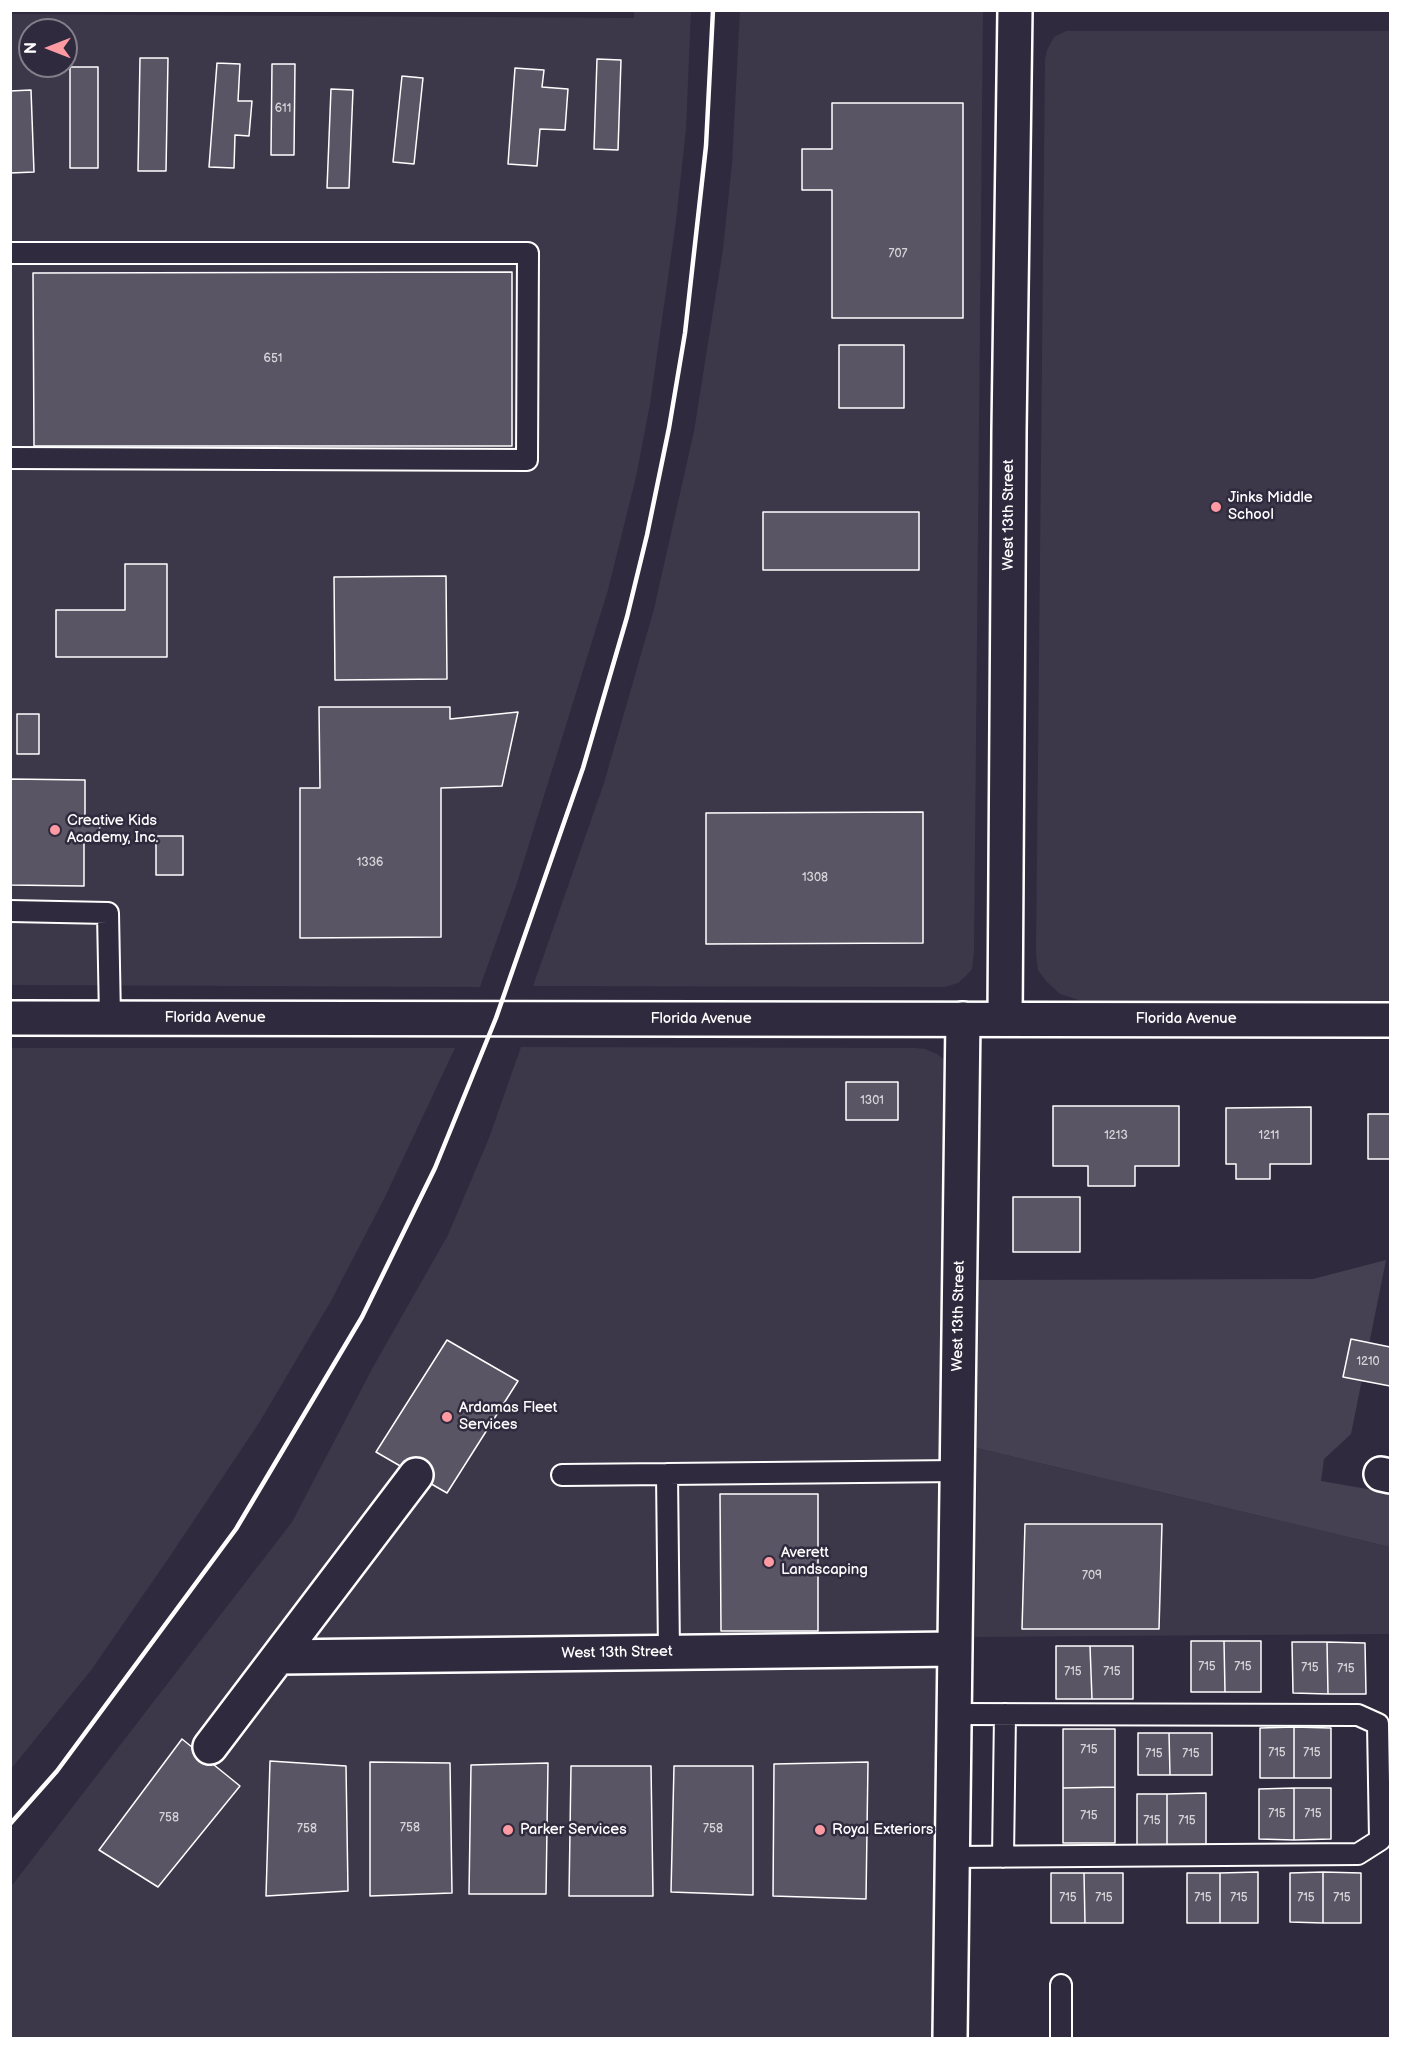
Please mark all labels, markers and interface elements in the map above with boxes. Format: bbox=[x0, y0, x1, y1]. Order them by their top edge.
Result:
north arrow bbox=[18, 18, 78, 78]
text: N bbox=[22, 42, 41, 54]
house number: 611 bbox=[275, 102, 291, 116]
house number: 707 bbox=[889, 247, 907, 261]
house number: 651 bbox=[264, 352, 282, 366]
street label: West 13th Street bbox=[1000, 460, 1018, 570]
place label: Jinks Middle School bbox=[1228, 489, 1313, 524]
marker: Jinks Middle School bbox=[1209, 500, 1223, 514]
place label: Creative Kids Academy, Inc. bbox=[67, 812, 159, 847]
marker: Creative Kids Academy, Inc. bbox=[48, 823, 62, 837]
house number: 1336 bbox=[357, 856, 383, 870]
house number: 1308 bbox=[802, 871, 828, 885]
street label: Florida Avenue bbox=[164, 1009, 266, 1027]
street label: Florida Avenue bbox=[650, 1010, 752, 1028]
street label: Florida Avenue bbox=[1135, 1010, 1237, 1028]
house number: 1301 bbox=[860, 1094, 884, 1108]
house number: 1213 bbox=[1104, 1129, 1128, 1143]
house number: 1211 bbox=[1259, 1129, 1279, 1143]
street label: West 13th Street bbox=[949, 1260, 969, 1372]
house number: 1210 bbox=[1356, 1355, 1380, 1369]
place label: Ardamas Fleet Services bbox=[459, 1399, 557, 1434]
marker: Ardamas Fleet Services bbox=[440, 1410, 454, 1424]
place label: Averett Landscaping bbox=[781, 1544, 868, 1579]
marker: Averett Landscaping bbox=[762, 1555, 776, 1569]
house number: 709 bbox=[1082, 1569, 1102, 1583]
street label: West 13th Street bbox=[561, 1643, 673, 1663]
house number: 715 bbox=[1198, 1660, 1216, 1674]
house number: 715 bbox=[1234, 1660, 1252, 1674]
house number: 715 bbox=[1301, 1661, 1319, 1675]
house number: 715 bbox=[1337, 1662, 1355, 1676]
house number: 715 bbox=[1064, 1665, 1082, 1679]
house number: 715 bbox=[1103, 1665, 1121, 1679]
house number: 715 bbox=[1080, 1743, 1098, 1757]
house number: 715 bbox=[1268, 1746, 1286, 1760]
house number: 715 bbox=[1303, 1746, 1321, 1760]
house number: 715 bbox=[1145, 1747, 1163, 1761]
house number: 715 bbox=[1182, 1747, 1200, 1761]
house number: 715 bbox=[1268, 1807, 1286, 1821]
house number: 715 bbox=[1304, 1807, 1322, 1821]
house number: 715 bbox=[1080, 1809, 1098, 1823]
house number: 758 bbox=[159, 1811, 179, 1825]
house number: 715 bbox=[1143, 1814, 1161, 1828]
house number: 715 bbox=[1178, 1814, 1196, 1828]
house number: 758 bbox=[400, 1821, 420, 1835]
place label: Parker Services bbox=[520, 1821, 627, 1839]
place label: Royal Exteriors bbox=[832, 1821, 933, 1839]
house number: 758 bbox=[297, 1822, 317, 1836]
house number: 758 bbox=[703, 1822, 723, 1836]
marker: Parker Services bbox=[501, 1823, 515, 1837]
marker: Royal Exteriors bbox=[813, 1823, 827, 1837]
house number: 715 bbox=[1059, 1891, 1077, 1905]
house number: 715 bbox=[1095, 1891, 1113, 1905]
house number: 715 bbox=[1194, 1891, 1212, 1905]
house number: 715 bbox=[1230, 1891, 1248, 1905]
house number: 715 bbox=[1297, 1891, 1315, 1905]
house number: 715 bbox=[1333, 1891, 1351, 1905]

